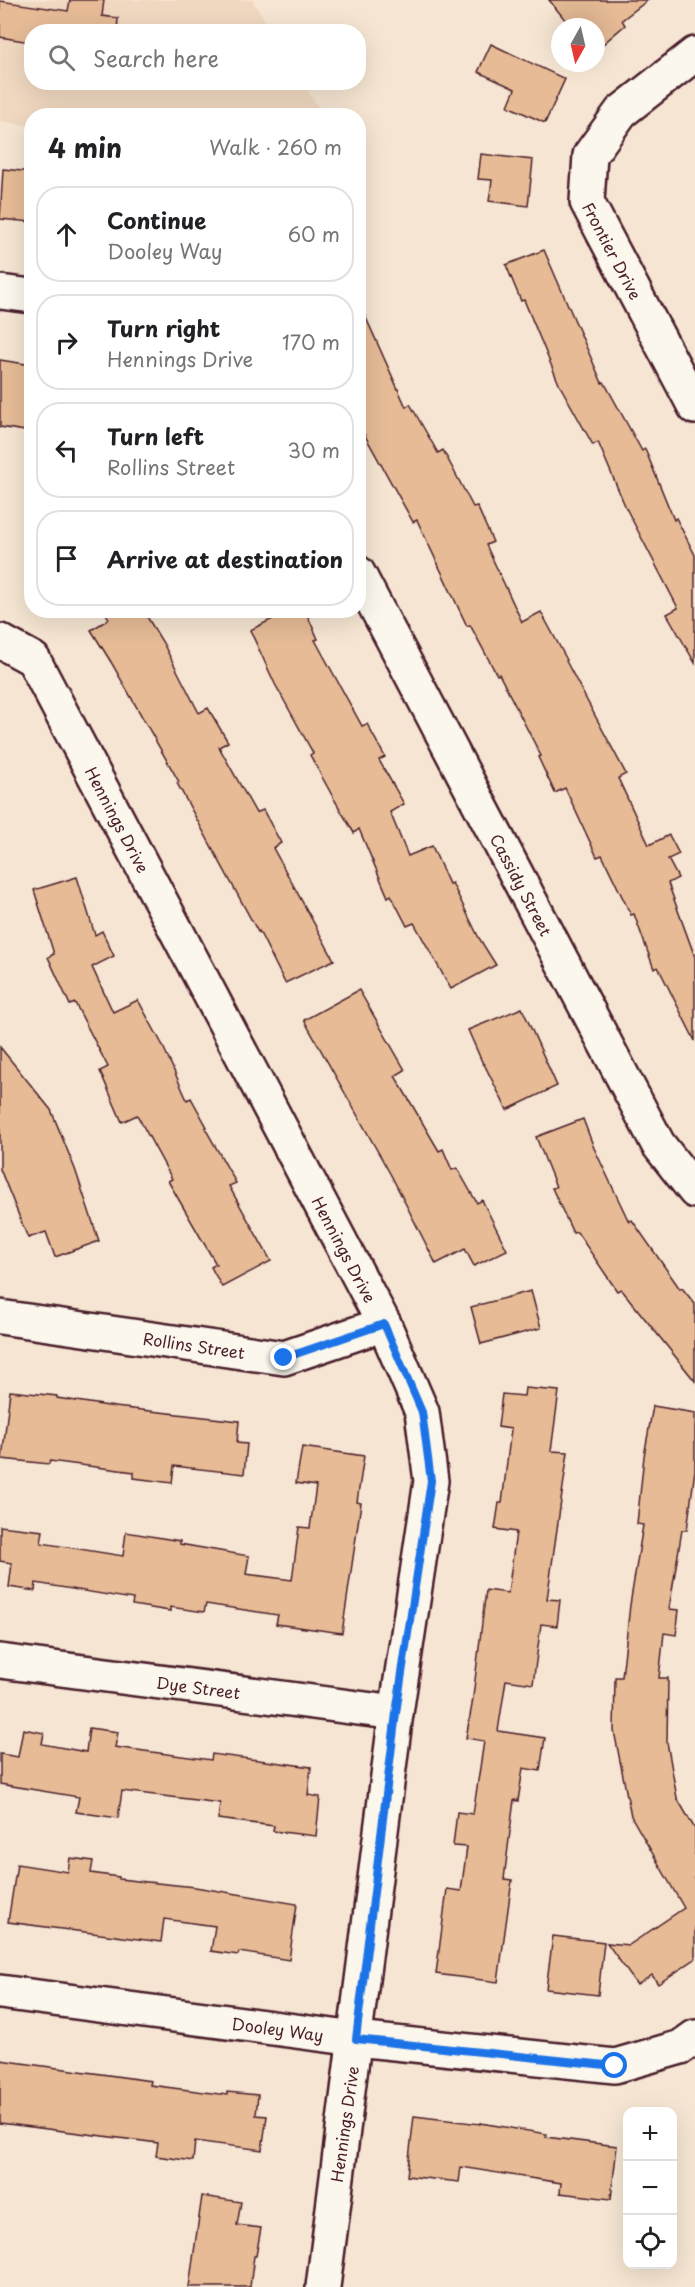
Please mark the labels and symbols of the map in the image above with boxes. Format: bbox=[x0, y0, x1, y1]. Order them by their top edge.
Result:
north arrow bbox=[551, 18, 605, 72]
street label: Frontier Drive bbox=[577, 198, 648, 303]
street label: Hennings Drive bbox=[80, 762, 156, 877]
street label: Cassidy Street bbox=[485, 829, 558, 940]
street label: Hennings Drive bbox=[307, 1192, 382, 1307]
street label: Rollins Street bbox=[142, 1326, 247, 1364]
route end bbox=[270, 1344, 296, 1370]
street label: Dye Street bbox=[155, 1670, 242, 1704]
street label: Dooley Way bbox=[230, 2011, 325, 2047]
route start bbox=[601, 2052, 627, 2078]
street label: Hennings Drive bbox=[324, 2064, 364, 2184]

